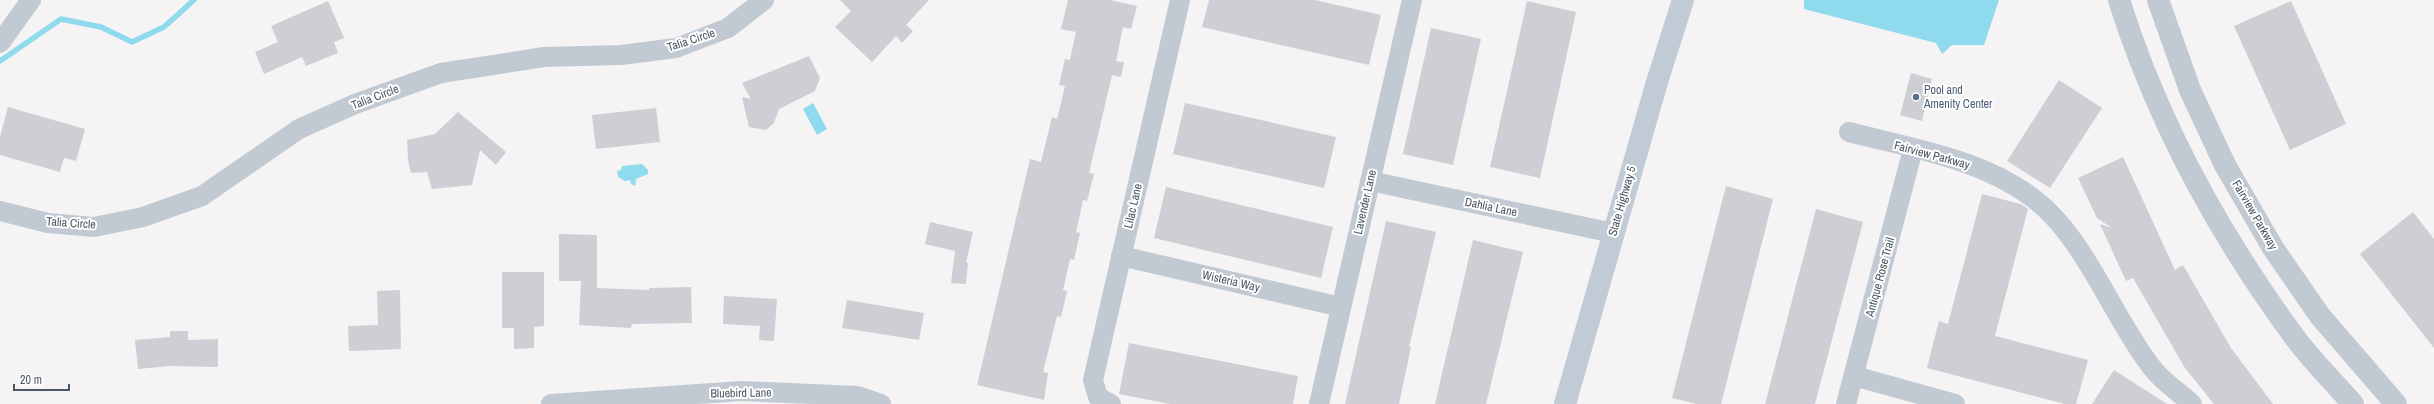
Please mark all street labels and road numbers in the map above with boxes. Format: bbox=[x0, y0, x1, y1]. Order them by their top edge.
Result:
street label: Talia Circle bbox=[665, 25, 717, 55]
street label: Talia Circle bbox=[349, 81, 401, 113]
street label: Fairview Parkway bbox=[1892, 137, 1972, 173]
street label: State Highway 5 bbox=[1604, 164, 1640, 238]
street label: Lavender Lane bbox=[1350, 168, 1380, 236]
street label: Fairview Parkway bbox=[2229, 177, 2281, 253]
street label: Lilac Lane bbox=[1120, 182, 1146, 230]
street label: Dahlia Lane bbox=[1463, 194, 1519, 220]
street label: Talia Circle bbox=[46, 213, 96, 233]
street label: Antique Rose Trail bbox=[1861, 236, 1898, 319]
street label: Wisteria Way bbox=[1201, 267, 1261, 295]
street label: Bluebird Lane bbox=[710, 384, 772, 402]

